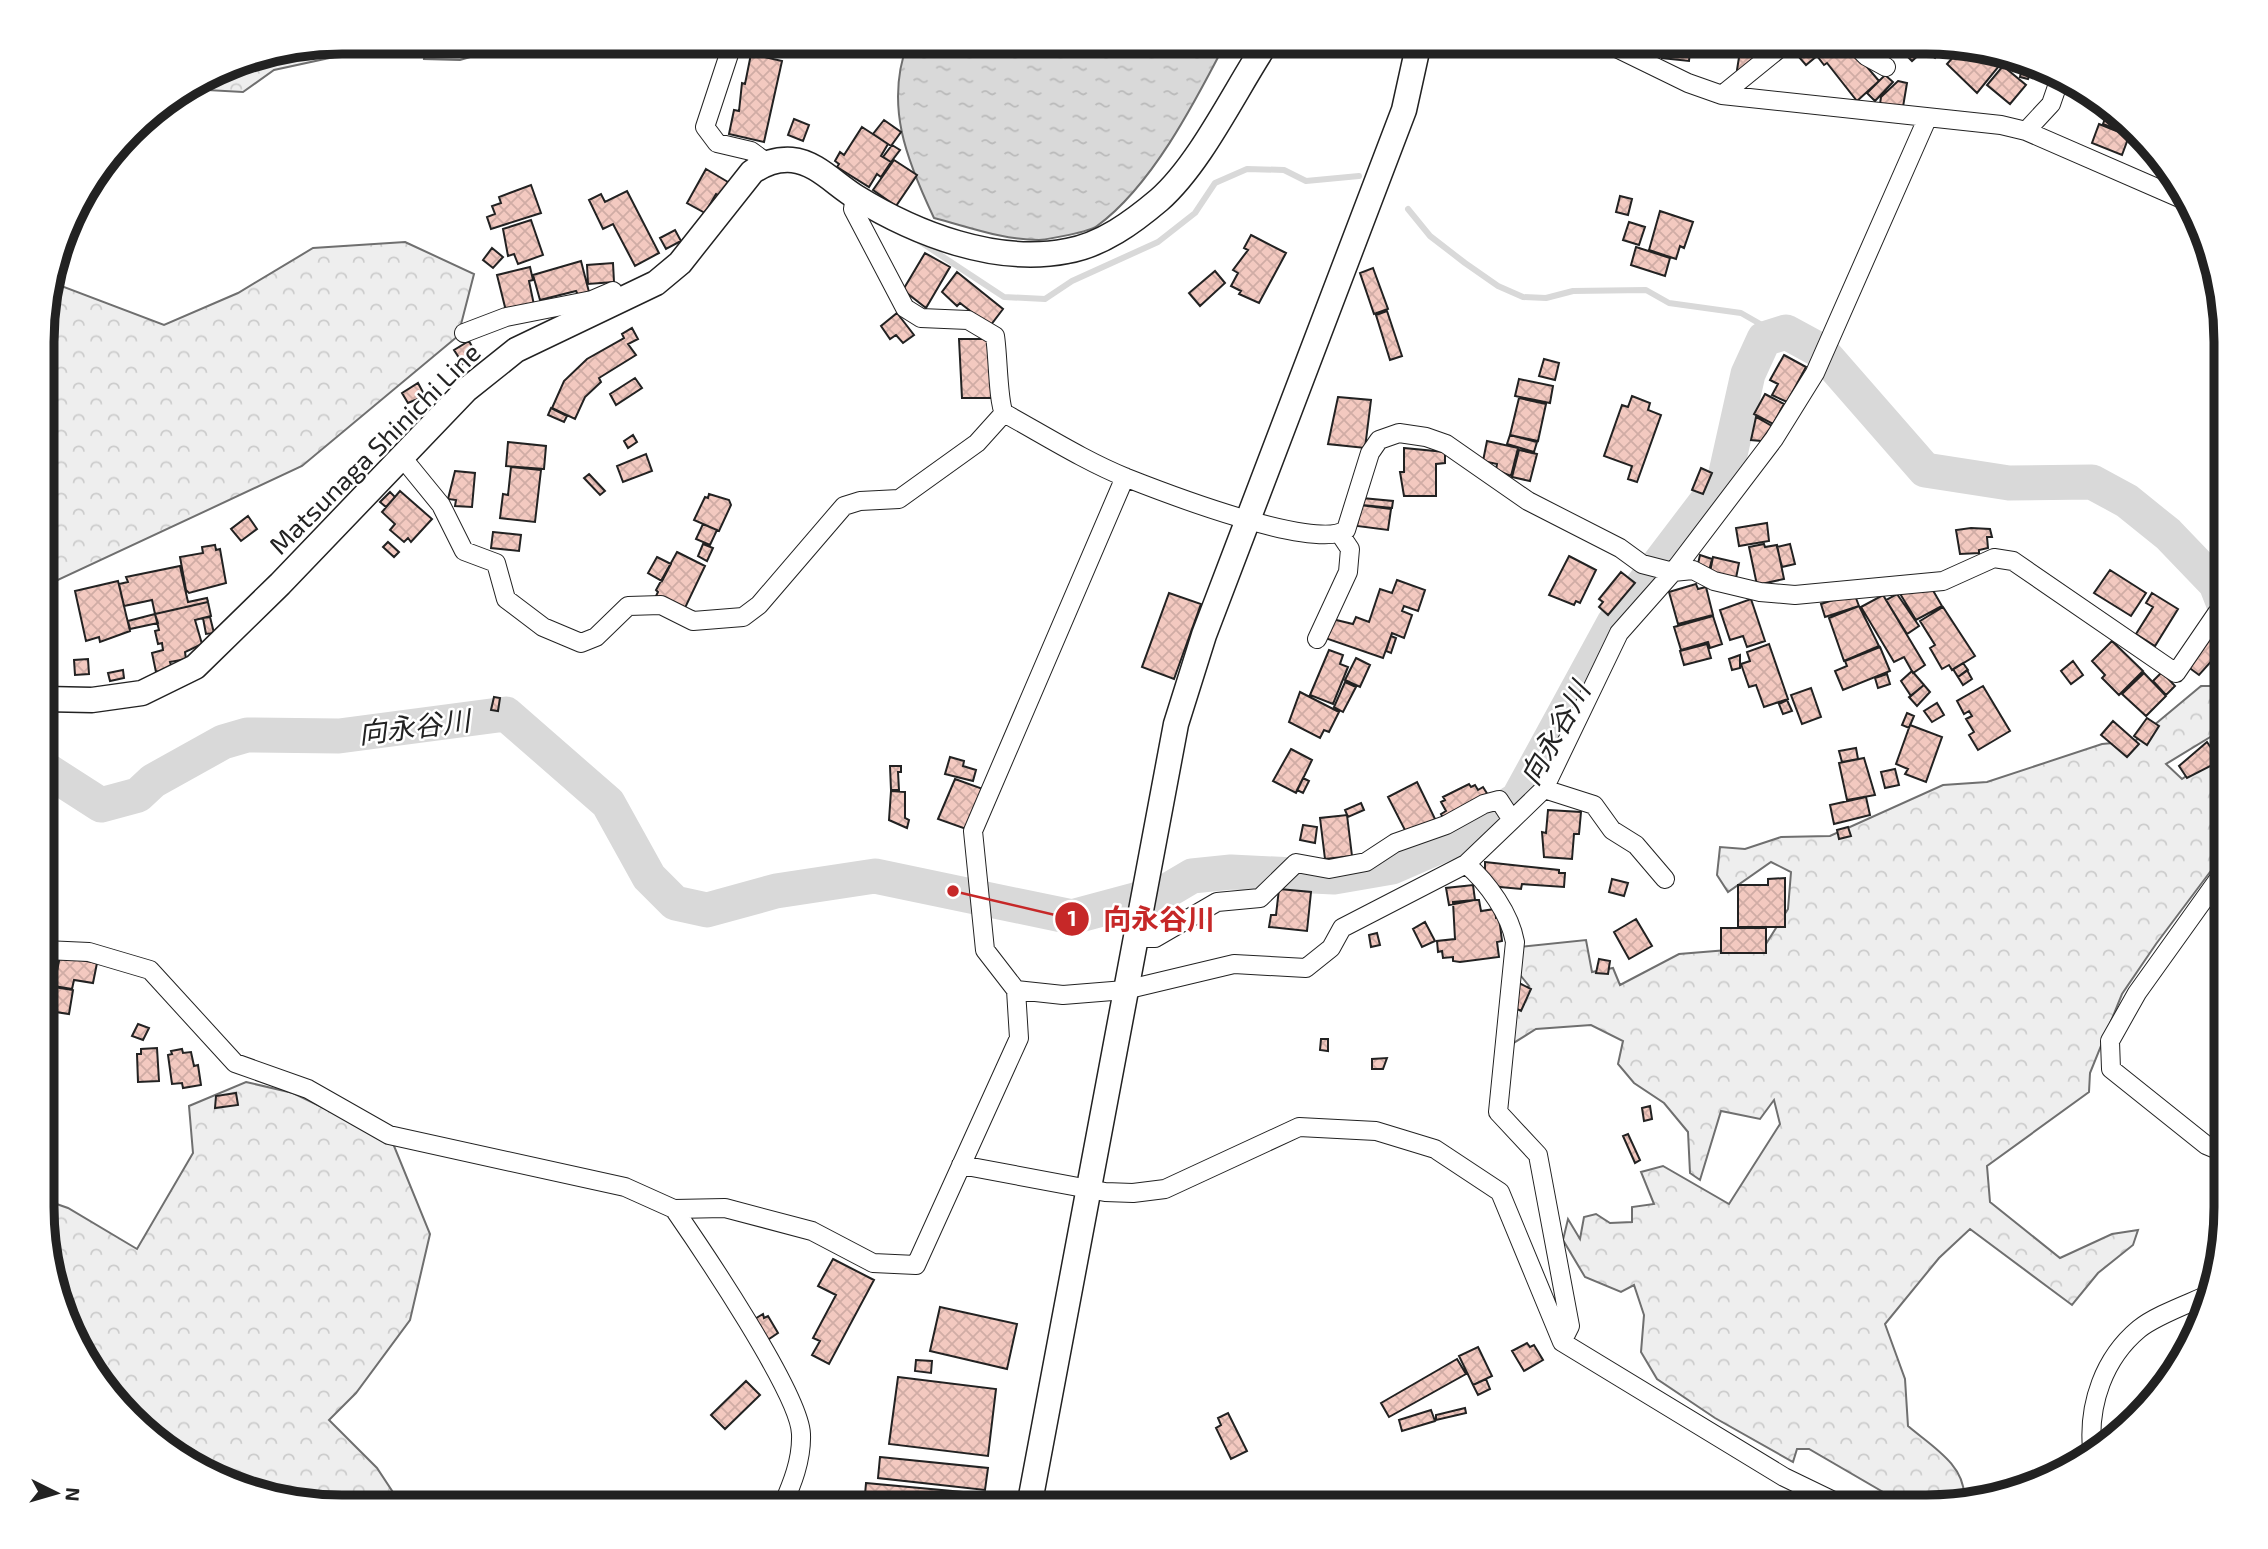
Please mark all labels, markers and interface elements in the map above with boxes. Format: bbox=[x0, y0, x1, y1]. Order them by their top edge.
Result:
street label: Matsunaga Shinichi Line bbox=[262, 336, 486, 560]
water label: 向永谷川 bbox=[1512, 673, 1597, 790]
water label: 向永谷川 bbox=[356, 702, 475, 750]
callout: 向永谷川 bbox=[1054, 895, 1229, 944]
text: 向永谷川 bbox=[1103, 901, 1215, 935]
text: 1 bbox=[1067, 905, 1077, 930]
north arrow bbox=[21, 1458, 91, 1528]
text: N bbox=[61, 1487, 85, 1502]

